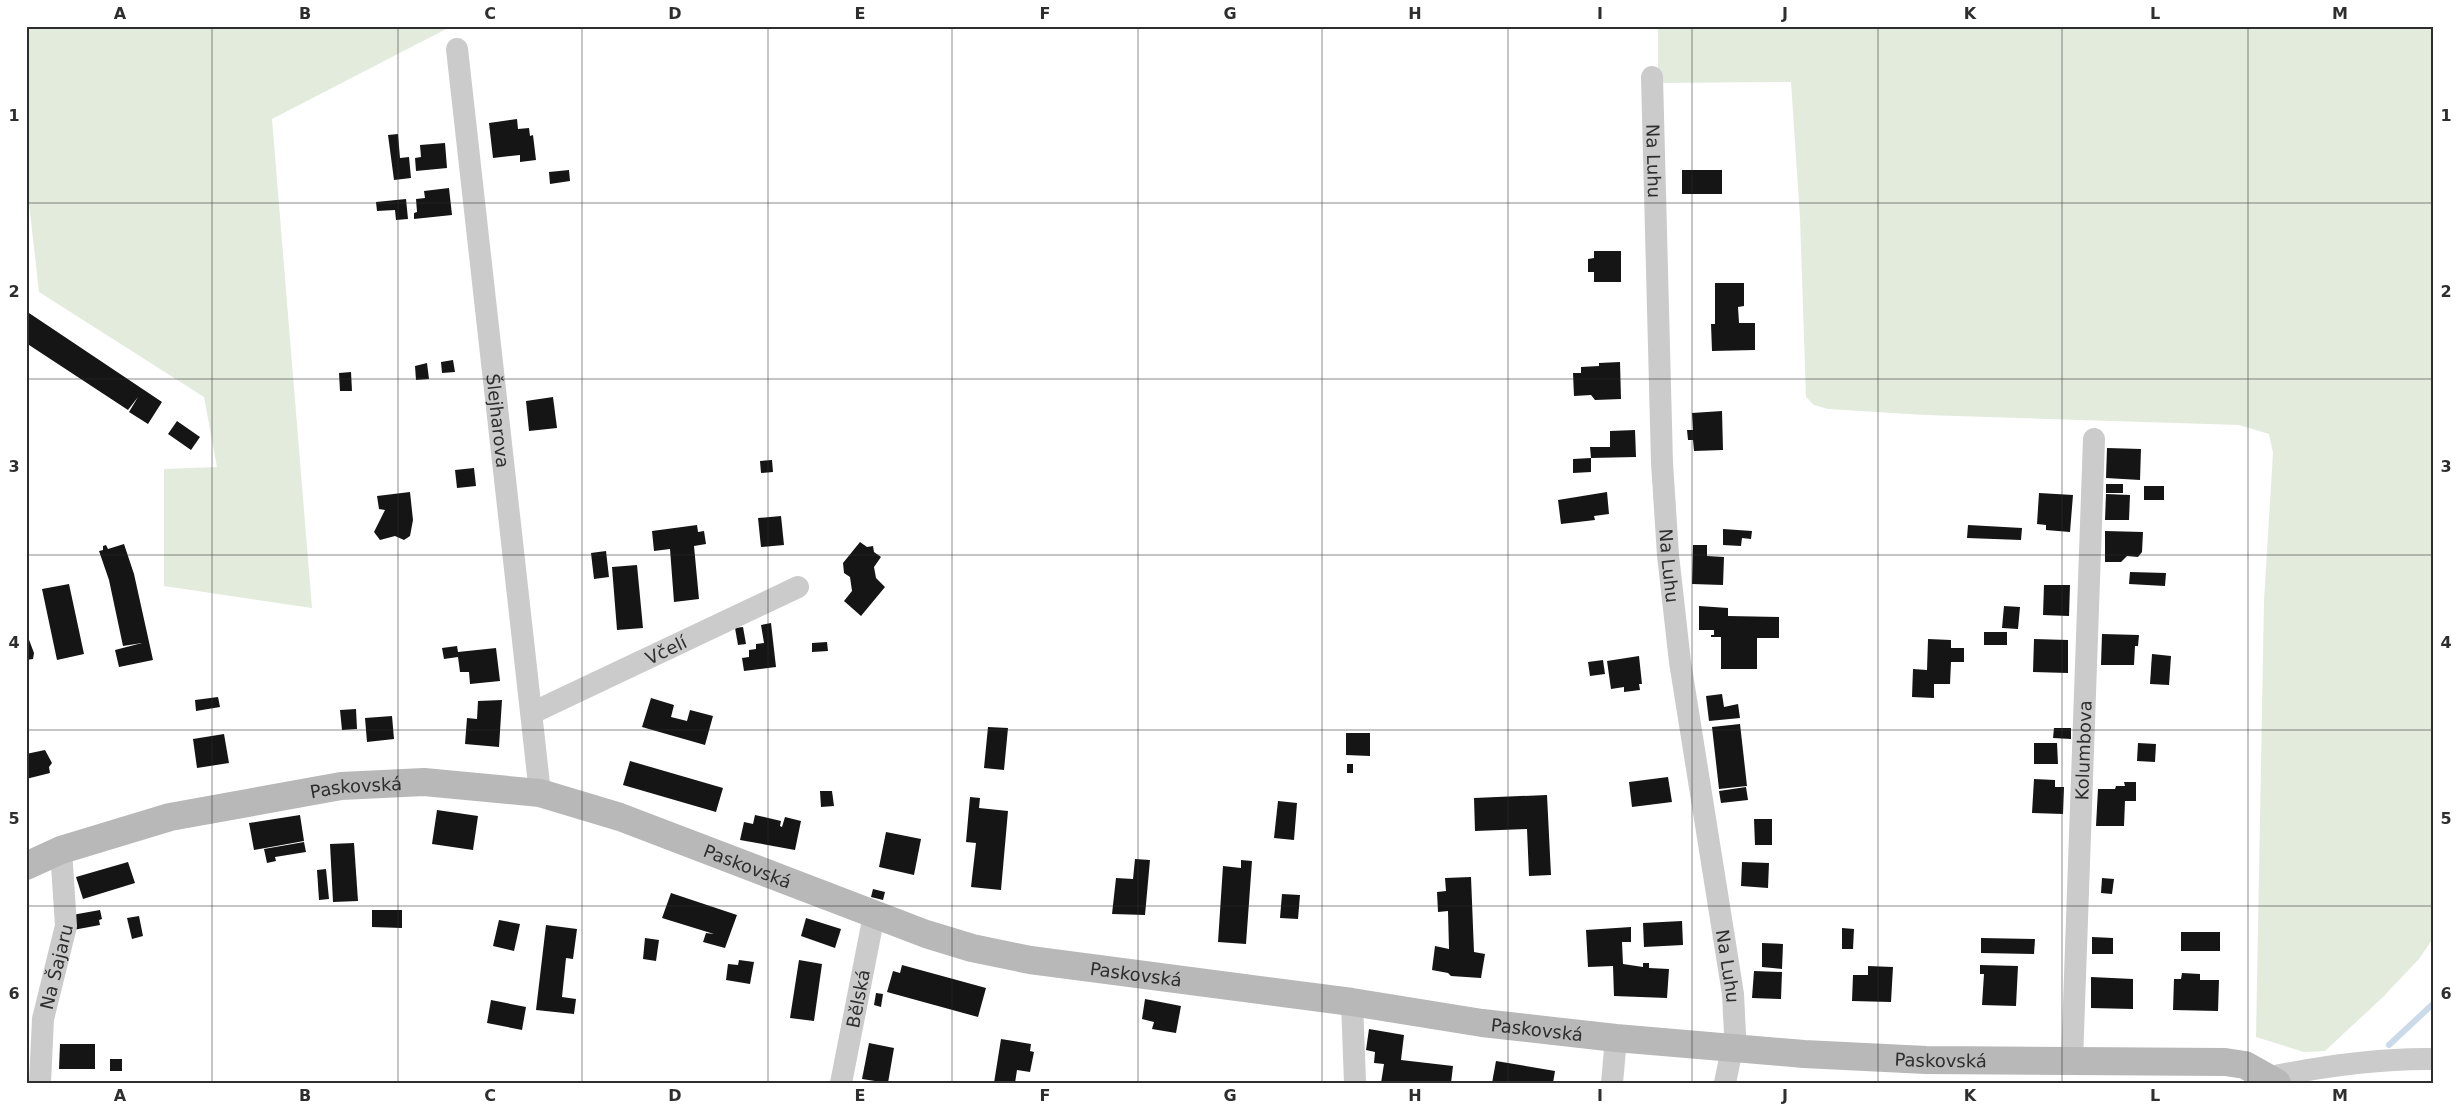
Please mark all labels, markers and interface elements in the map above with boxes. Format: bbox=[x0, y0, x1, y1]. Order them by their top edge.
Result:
text: A bbox=[114, 4, 127, 23]
text: B bbox=[299, 4, 311, 23]
text: C bbox=[484, 4, 496, 23]
text: D bbox=[668, 4, 682, 23]
text: E bbox=[855, 4, 865, 23]
text: F bbox=[1040, 4, 1050, 23]
text: G bbox=[1223, 4, 1237, 23]
text: H bbox=[1408, 4, 1422, 23]
text: I bbox=[1597, 4, 1603, 23]
text: J bbox=[1781, 4, 1788, 23]
text: K bbox=[1964, 4, 1977, 23]
text: L bbox=[2150, 4, 2160, 23]
text: M bbox=[2332, 4, 2348, 23]
text: 1 bbox=[8, 106, 20, 125]
text: 1 bbox=[2440, 106, 2452, 125]
street label: Na Luhu bbox=[1643, 124, 1666, 198]
text: 2 bbox=[8, 282, 20, 301]
text: 2 bbox=[2440, 282, 2452, 301]
street label: Šlejharova bbox=[483, 372, 514, 469]
text: 3 bbox=[8, 457, 20, 476]
text: 3 bbox=[2440, 457, 2452, 476]
street label: Na Luhu bbox=[1656, 528, 1684, 604]
street label: Včelí bbox=[642, 630, 691, 668]
text: 4 bbox=[8, 633, 20, 652]
text: 4 bbox=[2440, 633, 2452, 652]
street label: Kolumbova bbox=[2071, 700, 2095, 801]
street label: Paskovská bbox=[308, 773, 403, 802]
text: 5 bbox=[8, 809, 20, 828]
text: 5 bbox=[2440, 809, 2452, 828]
street label: Paskovská bbox=[701, 840, 795, 892]
street label: Na Šajaru bbox=[35, 922, 77, 1012]
street label: Na Luhu bbox=[1712, 928, 1744, 1003]
street label: Paskovská bbox=[1089, 957, 1183, 990]
street label: Bělská bbox=[842, 968, 874, 1030]
text: 6 bbox=[8, 984, 20, 1003]
text: 6 bbox=[2440, 984, 2452, 1003]
street label: Paskovská bbox=[1490, 1014, 1584, 1045]
street label: Paskovská bbox=[1894, 1048, 1987, 1071]
text: A bbox=[114, 1086, 127, 1105]
text: B bbox=[299, 1086, 311, 1105]
text: C bbox=[484, 1086, 496, 1105]
text: D bbox=[668, 1086, 682, 1105]
text: E bbox=[855, 1086, 865, 1105]
text: F bbox=[1040, 1086, 1050, 1105]
text: G bbox=[1223, 1086, 1237, 1105]
text: H bbox=[1408, 1086, 1422, 1105]
text: I bbox=[1597, 1086, 1603, 1105]
text: J bbox=[1781, 1086, 1788, 1105]
text: K bbox=[1964, 1086, 1977, 1105]
text: L bbox=[2150, 1086, 2160, 1105]
text: M bbox=[2332, 1086, 2348, 1105]

